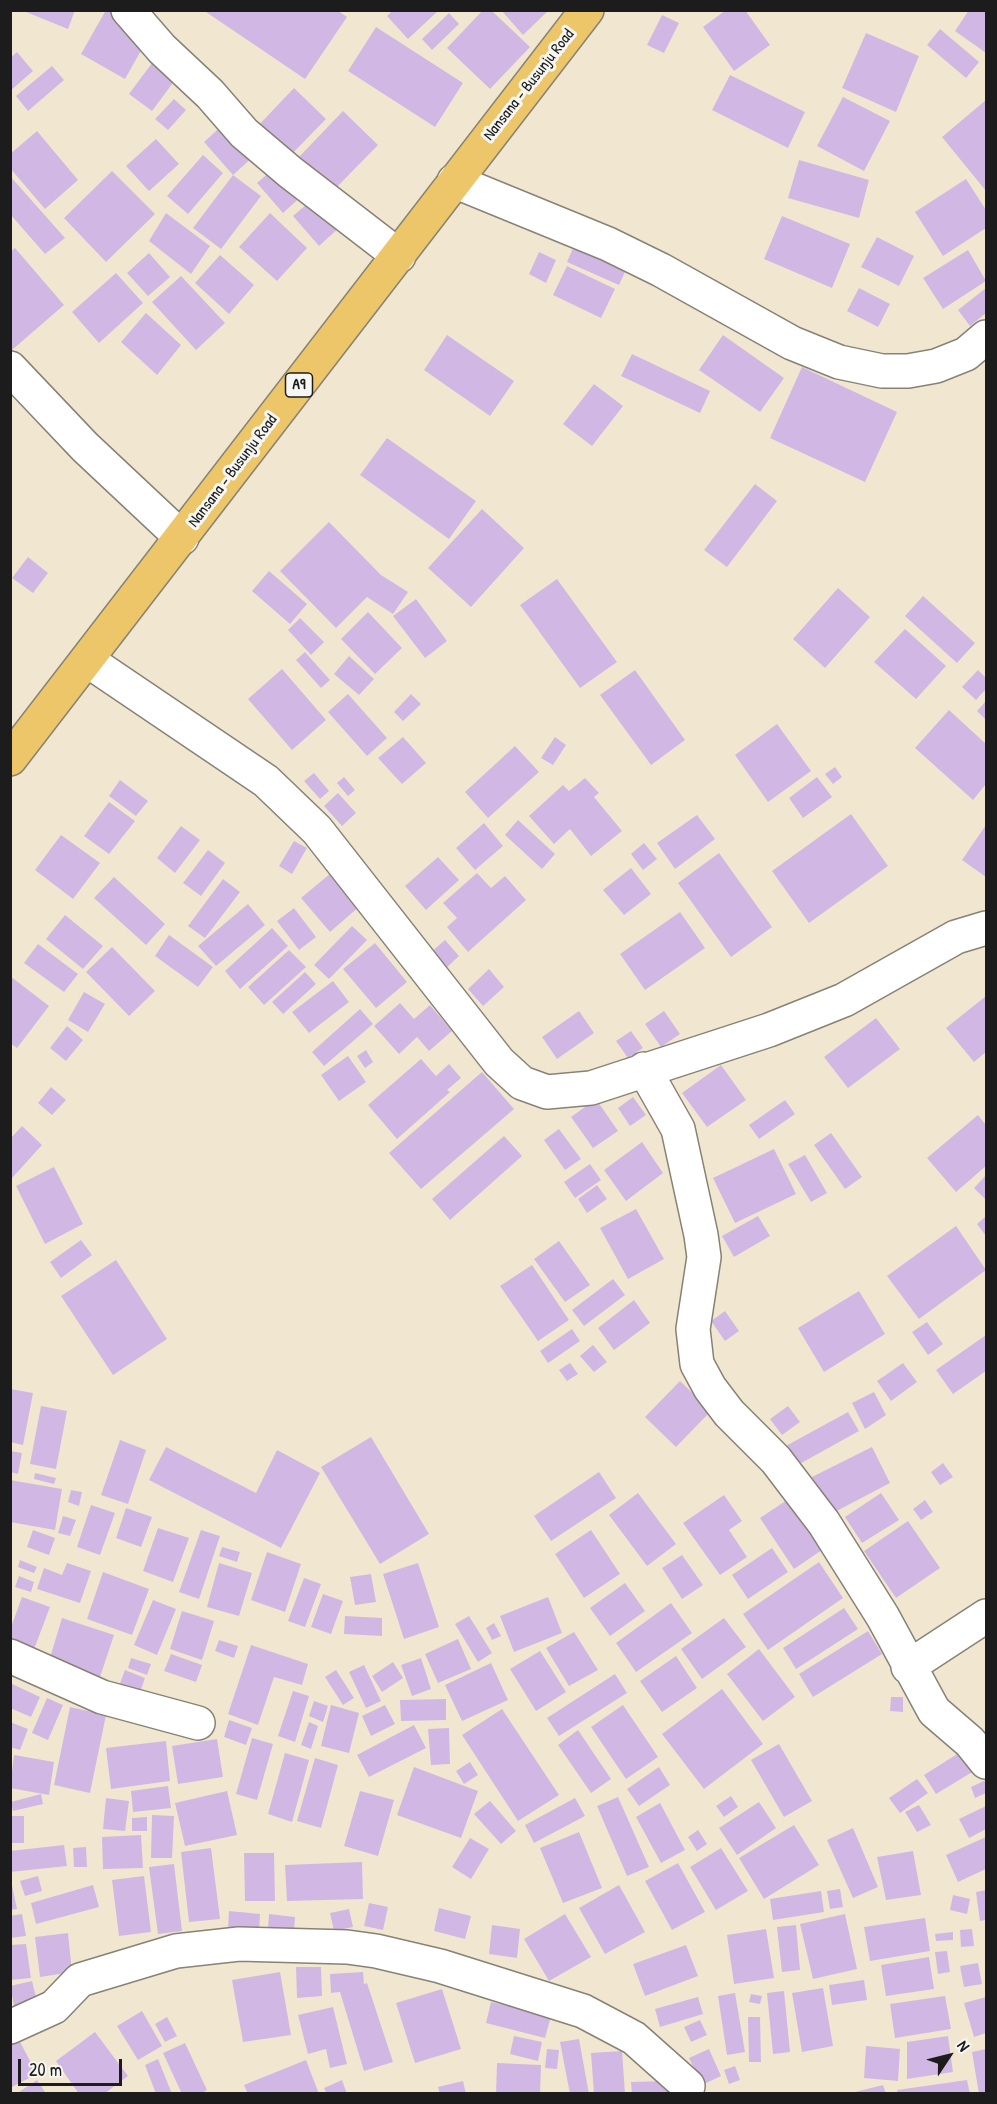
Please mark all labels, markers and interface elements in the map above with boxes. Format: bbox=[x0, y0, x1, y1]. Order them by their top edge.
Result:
street label: Nansana - Busunju Road bbox=[480, 25, 578, 145]
road number: A9 bbox=[286, 373, 312, 397]
street label: Nansana - Busunju Road bbox=[184, 411, 282, 531]
north arrow bbox=[919, 2026, 979, 2086]
text: N bbox=[952, 2036, 975, 2055]
scale bar bbox=[21, 2047, 124, 2085]
text: 20 m bbox=[29, 2057, 62, 2082]

